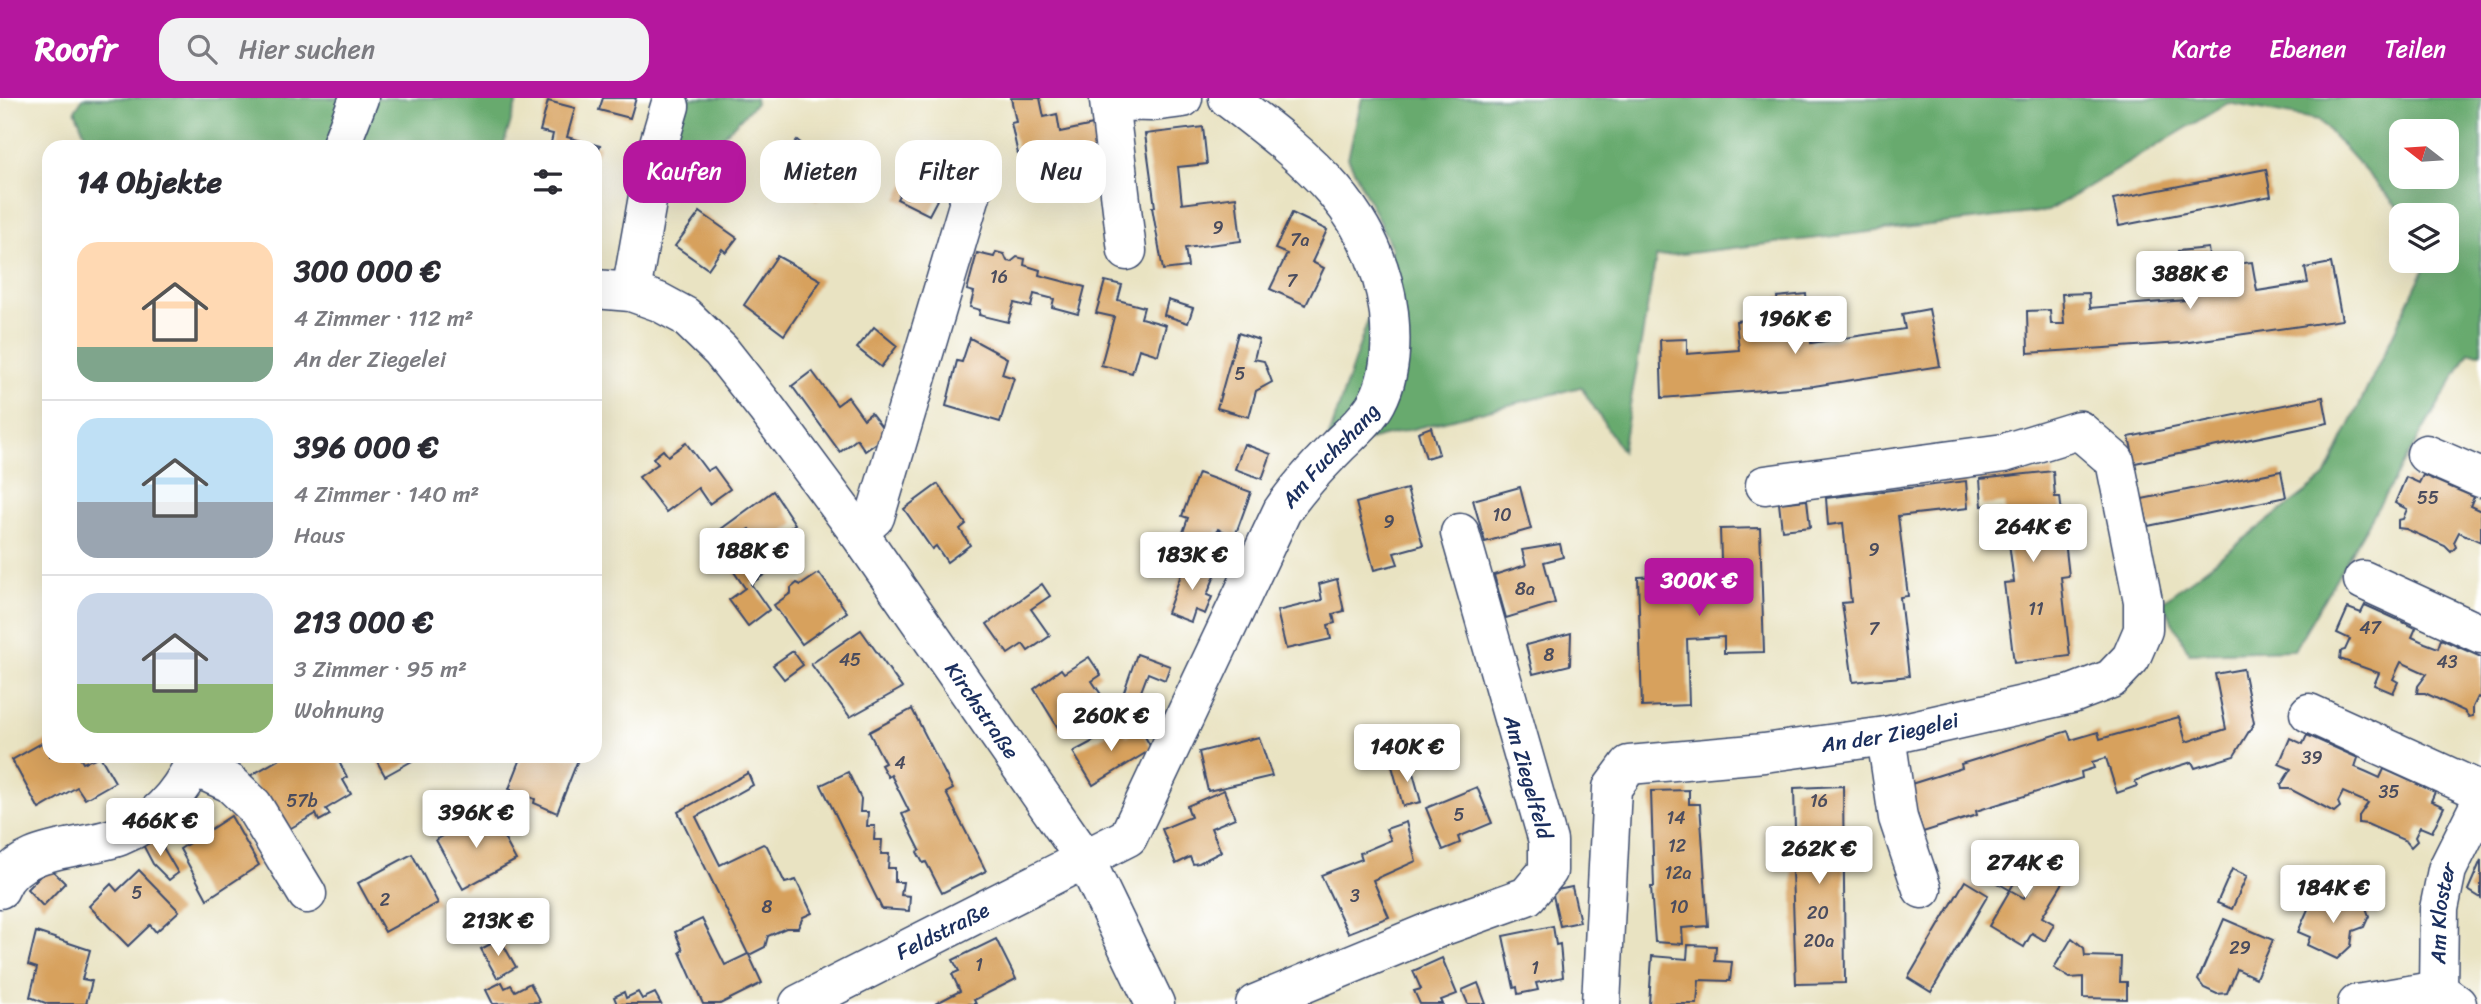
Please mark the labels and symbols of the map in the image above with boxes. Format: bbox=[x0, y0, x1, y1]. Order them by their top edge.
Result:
north arrow bbox=[2389, 119, 2459, 189]
house number: 9 bbox=[1212, 212, 1224, 244]
house number: 7a bbox=[1290, 224, 1310, 256]
pin: 388K € bbox=[2133, 252, 2247, 311]
house number: 16 bbox=[990, 261, 1008, 293]
house number: 7 bbox=[1287, 265, 1299, 297]
pin: 196K € bbox=[1738, 296, 1852, 356]
house number: 5 bbox=[1235, 358, 1246, 390]
street label: Am Fuchshang bbox=[1270, 395, 1390, 517]
house number: 55 bbox=[2417, 482, 2439, 514]
house number: 10 bbox=[1492, 499, 1512, 531]
pin: 264K € bbox=[1976, 504, 2090, 564]
house number: 9 bbox=[1383, 506, 1395, 538]
pin: 188K € bbox=[695, 528, 809, 588]
pin: 183K € bbox=[1135, 532, 1249, 592]
house number: 9 bbox=[1868, 534, 1880, 566]
pin: 300K € bbox=[1642, 559, 1756, 618]
house number: 8a bbox=[1515, 573, 1535, 605]
house number: 11 bbox=[2028, 593, 2044, 625]
house number: 47 bbox=[2359, 612, 2382, 644]
house number: 7 bbox=[1869, 613, 1881, 645]
house number: 8 bbox=[1544, 639, 1555, 671]
house number: 45 bbox=[839, 644, 861, 676]
house number: 43 bbox=[2436, 646, 2458, 678]
street label: Kirchstraße bbox=[934, 654, 1030, 768]
pin: 260K € bbox=[1054, 694, 1168, 753]
street label: An der Ziegelei bbox=[1818, 701, 1963, 764]
street label: Am Ziegelfeld bbox=[1492, 710, 1564, 845]
pin: 140K € bbox=[1350, 724, 1464, 784]
house number: 39 bbox=[2302, 742, 2322, 774]
house number: 4 bbox=[894, 747, 906, 779]
house number: 35 bbox=[2379, 776, 2399, 808]
house number: 57b bbox=[286, 785, 318, 817]
house number: 16 bbox=[1810, 785, 1828, 817]
pin: 396K € bbox=[419, 790, 533, 850]
pin: 466K € bbox=[103, 798, 217, 858]
house number: 5 bbox=[1454, 799, 1465, 831]
house number: 14 bbox=[1667, 802, 1685, 834]
pin: 262K € bbox=[1762, 826, 1876, 886]
house number: 12 bbox=[1668, 830, 1686, 862]
pin: 274K € bbox=[1968, 840, 2082, 900]
street label: Am Kloster bbox=[2419, 854, 2468, 965]
house number: 12a bbox=[1664, 857, 1692, 889]
pin: 184K € bbox=[2276, 866, 2390, 925]
house number: 5 bbox=[132, 877, 143, 909]
house number: 3 bbox=[1350, 880, 1360, 912]
house number: 2 bbox=[380, 884, 390, 916]
house number: 8 bbox=[762, 891, 773, 923]
street label: Feldstraße bbox=[889, 891, 996, 971]
house number: 10 bbox=[1669, 891, 1689, 923]
house number: 20 bbox=[1807, 897, 1829, 929]
pin: 213K € bbox=[441, 898, 555, 958]
house number: 20a bbox=[1804, 925, 1834, 957]
house number: 29 bbox=[2229, 932, 2251, 964]
house number: 1 bbox=[975, 949, 983, 981]
house number: 1 bbox=[1531, 952, 1539, 984]

